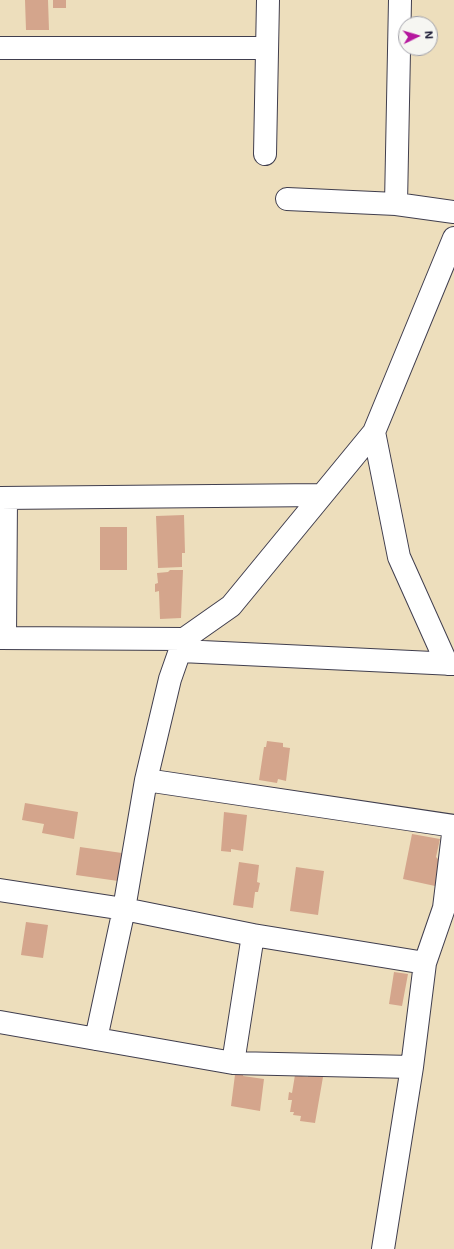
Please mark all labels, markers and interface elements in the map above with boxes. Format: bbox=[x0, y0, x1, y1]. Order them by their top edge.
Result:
north arrow bbox=[398, 16, 438, 56]
text: N bbox=[422, 30, 437, 40]

